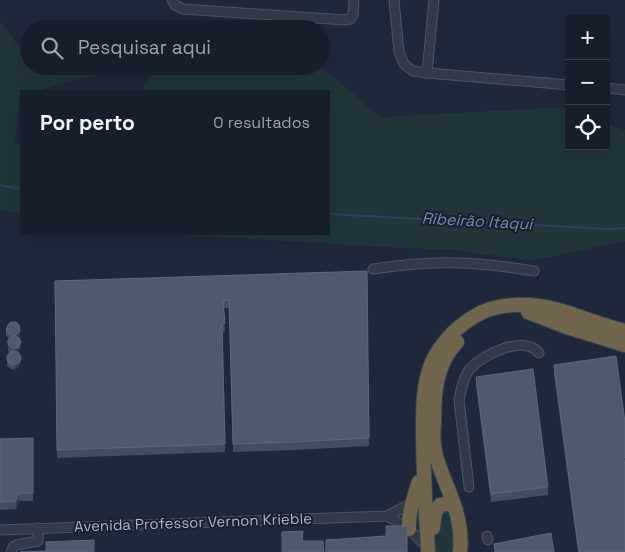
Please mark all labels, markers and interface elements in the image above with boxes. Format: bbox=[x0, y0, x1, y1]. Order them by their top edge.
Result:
map controls bbox=[565, 15, 610, 150]
button: + bbox=[565, 15, 610, 60]
search box bbox=[20, 20, 330, 75]
icon: search bbox=[38, 34, 66, 62]
text: Pesquisar aqui bbox=[78, 35, 211, 60]
button: − bbox=[565, 60, 610, 105]
button: locate bbox=[565, 105, 610, 150]
text: Por perto bbox=[40, 109, 135, 136]
text: 0 resultados bbox=[213, 112, 310, 133]
water label: Ribeirão Itaqui bbox=[421, 208, 535, 234]
street label: Avenida Professor Vernon Krieble bbox=[74, 508, 312, 536]

